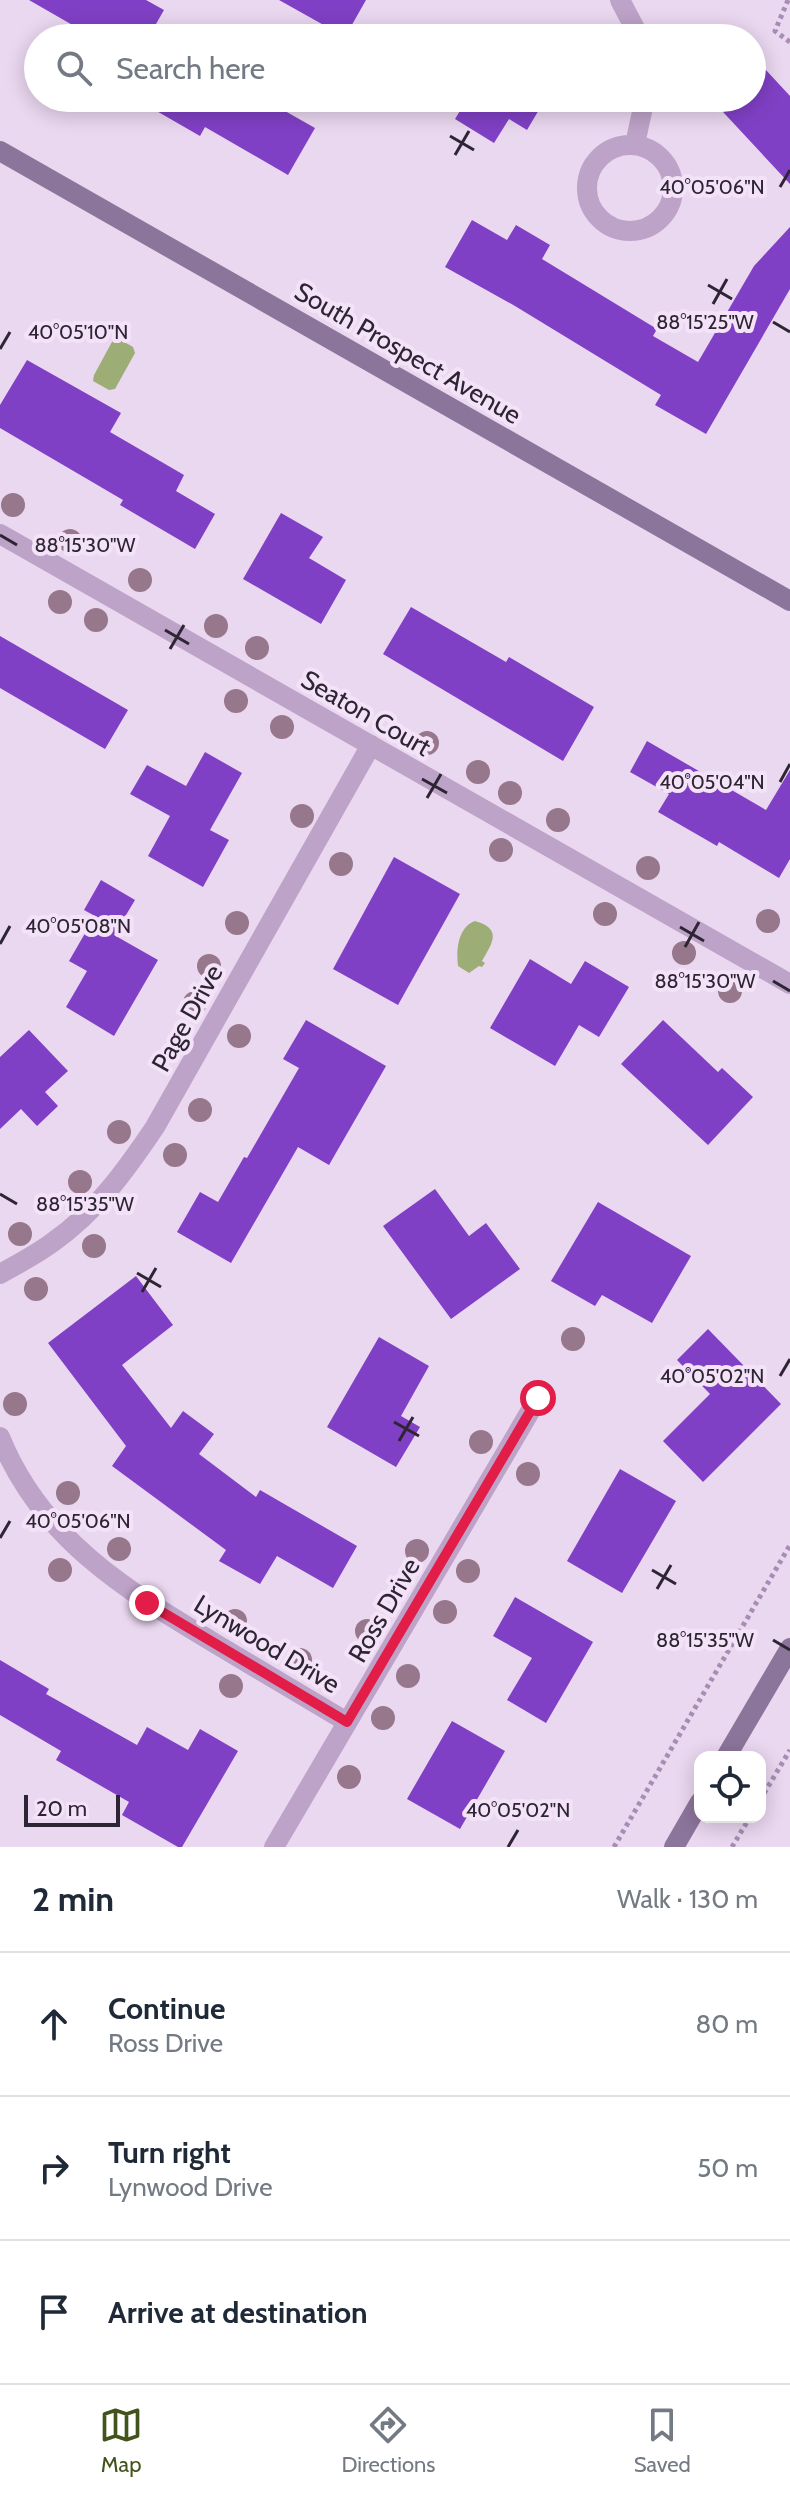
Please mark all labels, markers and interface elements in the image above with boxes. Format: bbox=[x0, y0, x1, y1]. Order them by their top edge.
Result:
search box bbox=[24, 24, 766, 112]
icon: search bbox=[52, 46, 96, 90]
text: Search here bbox=[116, 50, 265, 87]
text: 40°05'06"N bbox=[659, 175, 765, 199]
street label: South Prospect Avenue bbox=[289, 275, 527, 431]
text: 88°15'25"W bbox=[656, 310, 754, 334]
text: 40°05'10"N bbox=[28, 320, 128, 344]
text: 88°15'30"W bbox=[35, 533, 136, 557]
street label: Seaton Court bbox=[295, 663, 437, 763]
text: 40°05'04"N bbox=[659, 770, 765, 794]
text: 40°05'08"N bbox=[25, 914, 131, 938]
street label: Page Drive bbox=[145, 959, 229, 1077]
text: 88°15'30"W bbox=[655, 969, 756, 993]
text: 88°15'35"W bbox=[36, 1192, 134, 1216]
text: 40°05'02"N bbox=[660, 1364, 764, 1388]
route start bbox=[520, 1380, 556, 1416]
text: 40°05'06"N bbox=[25, 1509, 131, 1533]
street label: Ross Drive bbox=[341, 1552, 427, 1668]
route end bbox=[129, 1585, 165, 1621]
street label: Lynwood Drive bbox=[188, 1588, 346, 1700]
text: 88°15'35"W bbox=[656, 1628, 754, 1652]
map controls bbox=[694, 1751, 766, 1823]
button: locate bbox=[694, 1751, 766, 1823]
scale bar bbox=[24, 1791, 120, 1827]
text: 20 m bbox=[36, 1795, 87, 1822]
text: 40°05'02"N bbox=[466, 1798, 570, 1822]
text: 2 min bbox=[32, 1878, 114, 1920]
text: Walk · 130 m bbox=[617, 1883, 758, 1915]
text: Continue bbox=[108, 1990, 225, 2027]
icon: ahead bbox=[32, 2002, 76, 2046]
text: 80 m bbox=[695, 2008, 758, 2040]
text: Ross Drive bbox=[108, 2027, 223, 2059]
text: Turn right bbox=[108, 2134, 231, 2171]
icon: right bbox=[32, 2146, 76, 2190]
text: 50 m bbox=[697, 2152, 758, 2184]
text: Lynwood Drive bbox=[108, 2171, 272, 2203]
icon: arrive bbox=[32, 2290, 76, 2334]
text: Arrive at destination bbox=[108, 2294, 368, 2331]
tab: Map bbox=[99, 2403, 143, 2478]
tab: Directions bbox=[341, 2403, 435, 2478]
tab: Saved bbox=[634, 2403, 691, 2478]

